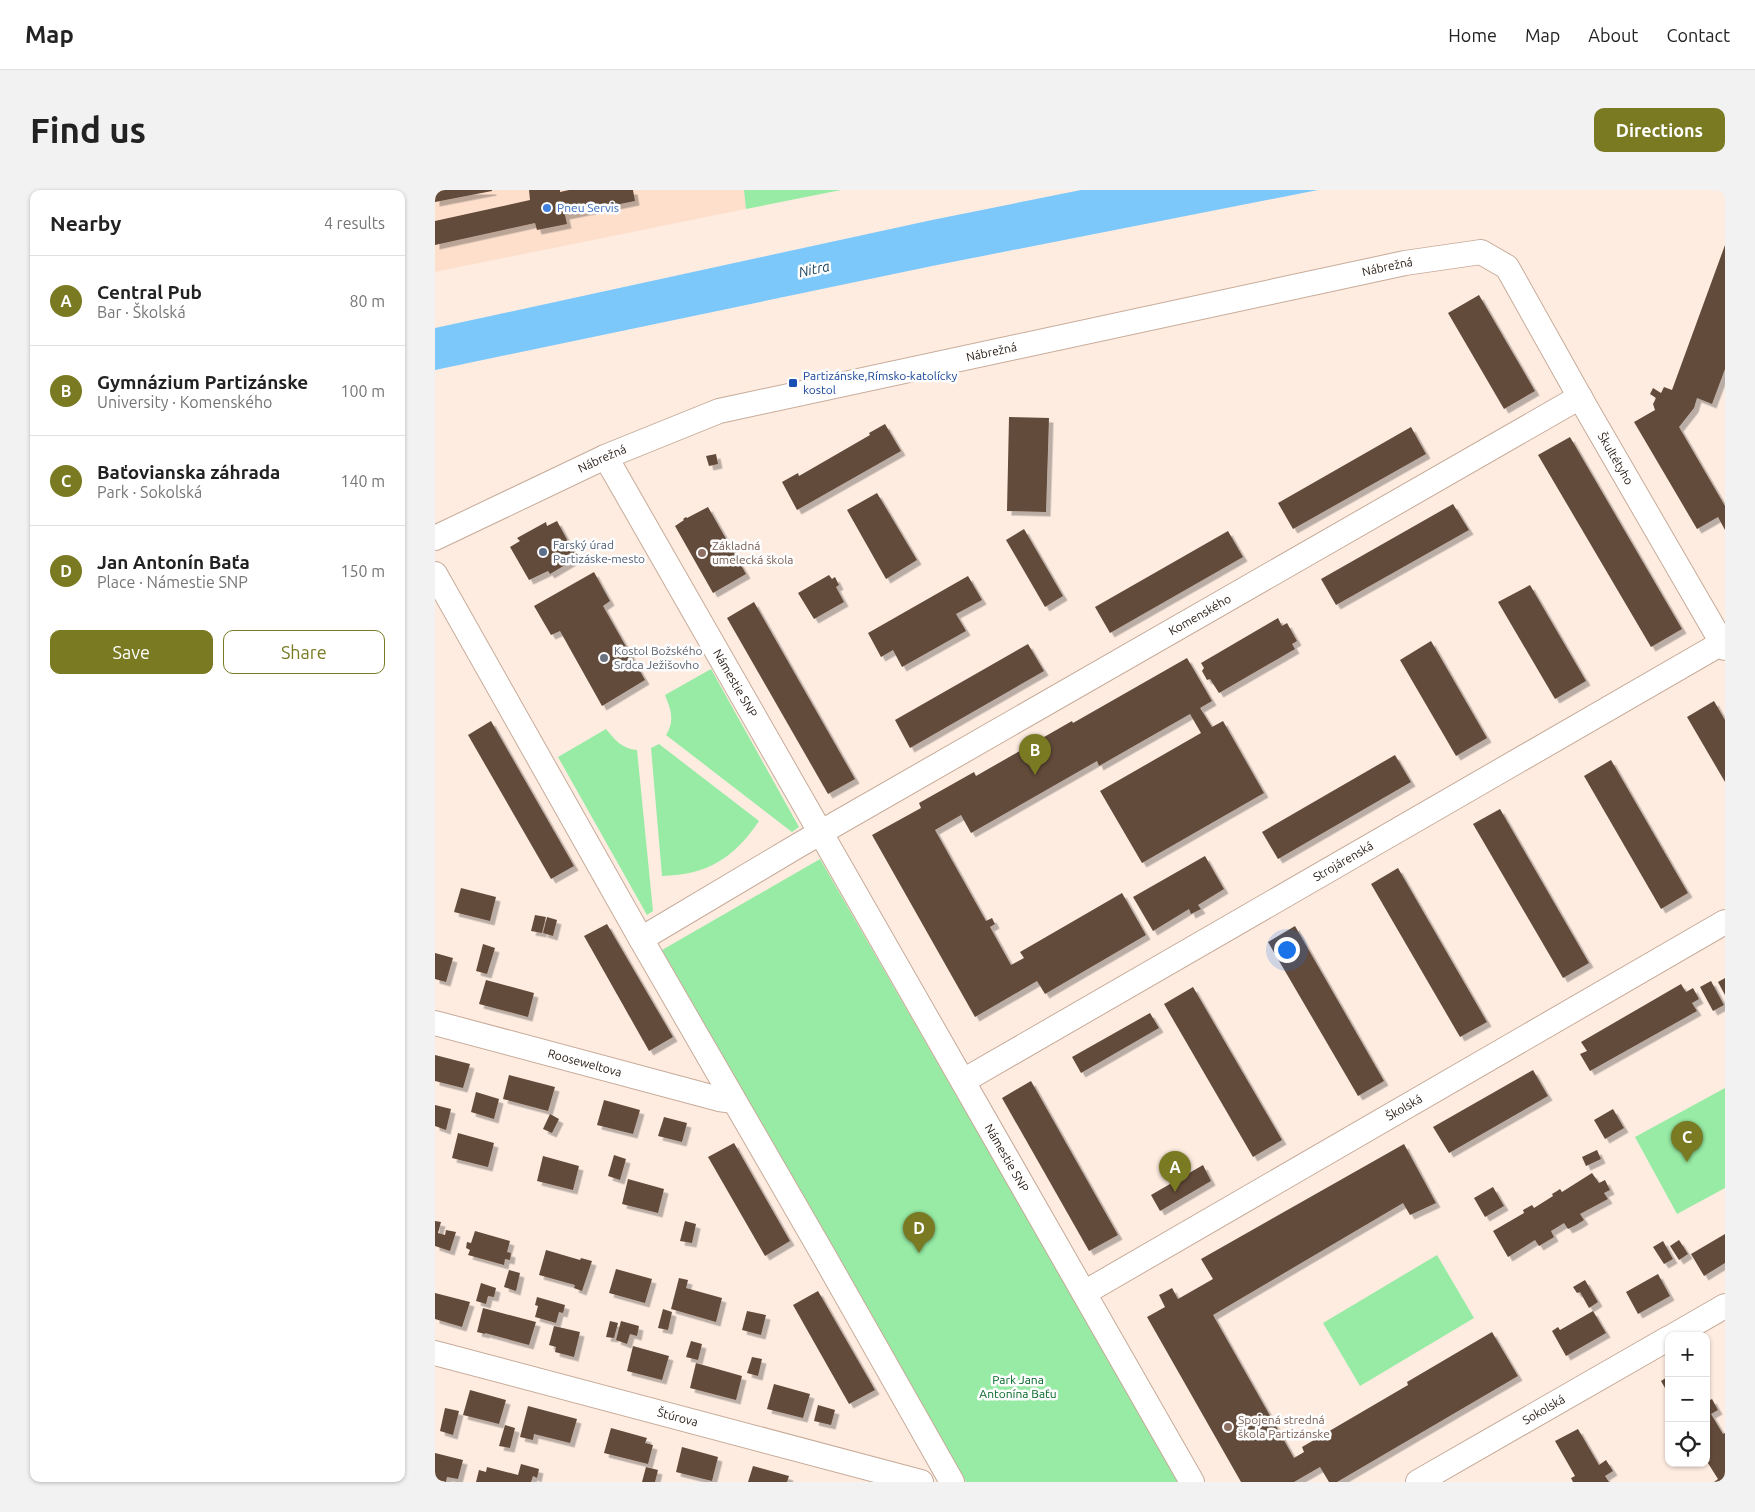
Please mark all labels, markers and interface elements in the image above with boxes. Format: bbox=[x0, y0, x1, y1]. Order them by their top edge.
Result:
text: Map bbox=[25, 21, 74, 48]
text: Home bbox=[1448, 25, 1497, 45]
text: Map bbox=[1525, 25, 1560, 45]
text: About bbox=[1588, 25, 1638, 45]
text: Contact bbox=[1666, 25, 1730, 45]
button: Directions bbox=[1594, 108, 1725, 152]
text: Find us bbox=[30, 110, 146, 150]
place label: Pneu Servis bbox=[557, 201, 619, 214]
marker: Pneu Servis bbox=[541, 202, 553, 214]
text: Nearby bbox=[50, 211, 121, 235]
text: 4 results bbox=[324, 214, 385, 232]
street label: Nábrežná bbox=[1361, 255, 1414, 278]
water label: Nitra bbox=[797, 258, 831, 280]
text: Central Pub bbox=[97, 281, 202, 303]
text: A bbox=[60, 292, 72, 310]
text: 80 m bbox=[349, 292, 385, 310]
text: Bar · Školská bbox=[97, 303, 186, 321]
street label: Nábrežná bbox=[965, 340, 1018, 364]
place label: Partizánske,Rímsko-katolícky kostol bbox=[803, 369, 958, 396]
text: Gymnázium Partizánske bbox=[97, 371, 308, 393]
marker: Partizánske,Rímsko-katolícky kostol bbox=[787, 377, 799, 389]
text: B bbox=[61, 382, 71, 400]
text: 100 m bbox=[340, 382, 385, 400]
text: University · Komenského bbox=[97, 393, 272, 411]
street label: Škultétyho bbox=[1596, 430, 1636, 487]
street label: Nábrežná bbox=[576, 442, 628, 475]
text: Baťovianska záhrada bbox=[97, 461, 280, 483]
text: C bbox=[61, 472, 71, 490]
text: 140 m bbox=[340, 472, 385, 490]
text: Park · Sokolská bbox=[97, 483, 202, 501]
place label: Farský úrad Partizáske-mesto bbox=[553, 538, 645, 565]
place label: Základná umelecká škola bbox=[712, 539, 794, 566]
marker: Farský úrad Partizáske-mesto bbox=[537, 546, 549, 558]
marker: Základná umelecká škola bbox=[696, 547, 708, 559]
text: Jan Antonín Baťa bbox=[97, 551, 250, 573]
text: D bbox=[60, 562, 72, 580]
text: 150 m bbox=[340, 562, 385, 580]
text: Place · Námestie SNP bbox=[97, 573, 248, 591]
street label: Komenského bbox=[1166, 592, 1233, 638]
button: Save bbox=[50, 630, 213, 674]
button: Share bbox=[223, 630, 385, 674]
place label: Kostol Božského Srdca Ježišovho bbox=[614, 644, 703, 671]
street label: Námestie SNP bbox=[711, 647, 760, 719]
marker: Kostol Božského Srdca Ježišovho bbox=[598, 652, 610, 664]
pin: B bbox=[1019, 734, 1051, 775]
street label: Strojárenská bbox=[1311, 839, 1375, 884]
your location bbox=[1274, 937, 1300, 963]
street label: Rooseweltova bbox=[546, 1046, 623, 1079]
street label: Školská bbox=[1384, 1092, 1424, 1123]
pin: C bbox=[1671, 1121, 1703, 1162]
street label: Námestie SNP bbox=[983, 1122, 1032, 1194]
pin: A bbox=[1159, 1151, 1191, 1192]
pin: D bbox=[903, 1212, 935, 1253]
map controls bbox=[1665, 1332, 1710, 1467]
button: + bbox=[1665, 1332, 1710, 1377]
park label: Park Jana Antonína Baťu bbox=[979, 1373, 1057, 1400]
button: − bbox=[1665, 1377, 1710, 1422]
street label: Sokolská bbox=[1520, 1392, 1567, 1427]
street label: Štúrova bbox=[656, 1405, 699, 1429]
place label: Spojená stredná škola Partizánske bbox=[1238, 1413, 1330, 1440]
marker: Spojená stredná škola Partizánske bbox=[1222, 1421, 1234, 1433]
button: locate bbox=[1665, 1422, 1710, 1467]

